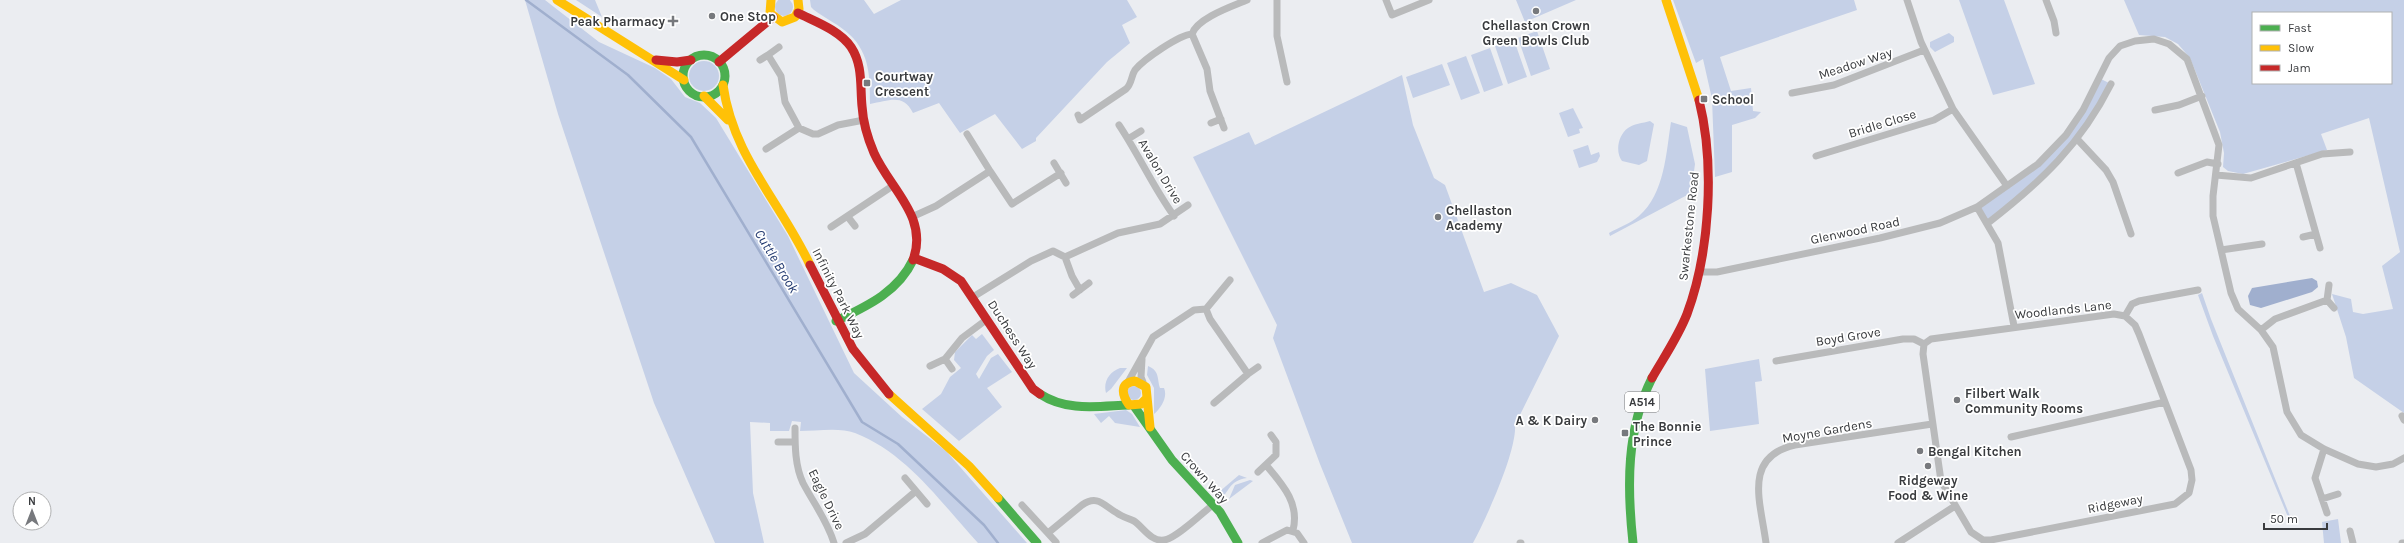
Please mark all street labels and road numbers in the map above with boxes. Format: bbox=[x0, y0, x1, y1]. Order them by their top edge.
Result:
street label: Meadow Way bbox=[1816, 45, 1894, 82]
street label: Bridle Close bbox=[1846, 106, 1918, 141]
street label: Avalon Drive bbox=[1135, 136, 1186, 207]
street label: Swarkestone Road bbox=[1675, 171, 1702, 281]
street label: Glenwood Road bbox=[1809, 214, 1901, 247]
street label: Infinity Park Way bbox=[809, 246, 868, 341]
street label: Duchess Way bbox=[985, 297, 1040, 371]
street label: Woodlands Lane bbox=[2014, 297, 2112, 322]
street label: Boyd Grove bbox=[1815, 324, 1882, 349]
road number: A514 bbox=[1625, 392, 1659, 412]
street label: Moyne Gardens bbox=[1781, 415, 1873, 446]
street label: Crown Way bbox=[1177, 448, 1232, 506]
street label: Eagle Drive bbox=[805, 466, 848, 532]
street label: Ridgeway bbox=[2086, 491, 2144, 516]

